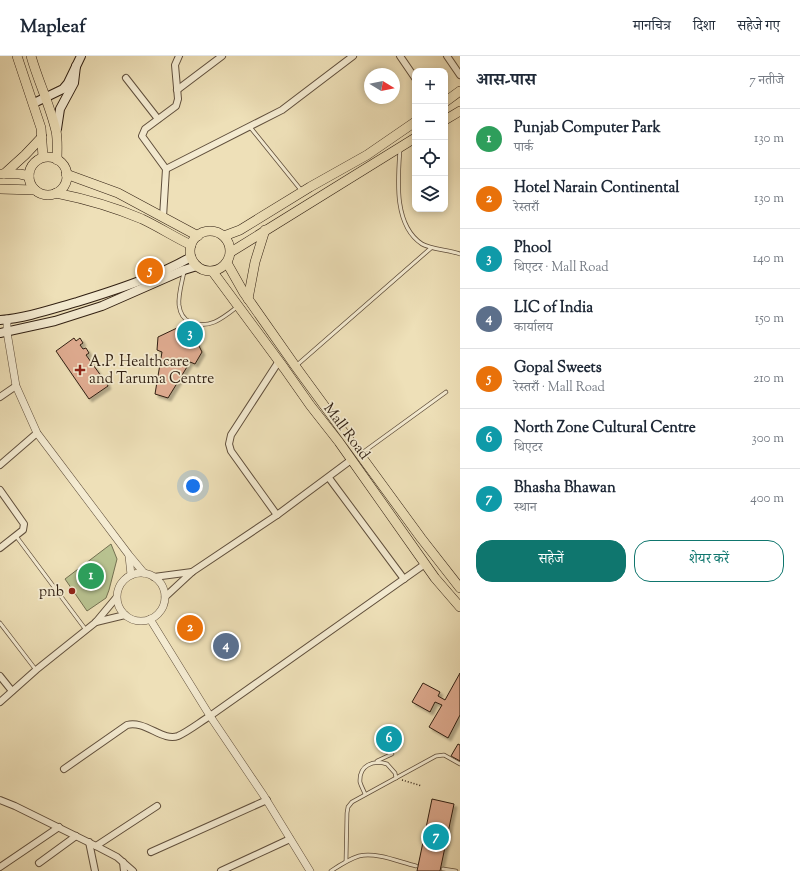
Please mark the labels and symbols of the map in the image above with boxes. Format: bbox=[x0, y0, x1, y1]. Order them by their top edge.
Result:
north arrow bbox=[364, 68, 400, 104]
pin: 5 bbox=[137, 256, 163, 286]
pin: 3 bbox=[177, 319, 203, 349]
place label: A.P. Healthcare and Taruma Centre bbox=[89, 352, 214, 390]
marker: A.P. Healthcare and Taruma Centre bbox=[74, 364, 86, 376]
street label: Mall Road bbox=[318, 399, 374, 465]
your location bbox=[183, 476, 203, 496]
pin: 1 bbox=[78, 561, 104, 591]
place label: pnb bbox=[39, 582, 64, 603]
marker: pnb bbox=[67, 586, 77, 596]
pin: 2 bbox=[177, 613, 203, 643]
pin: 4 bbox=[213, 631, 239, 661]
pin: 6 bbox=[376, 724, 402, 754]
pin: 7 bbox=[423, 822, 449, 852]

